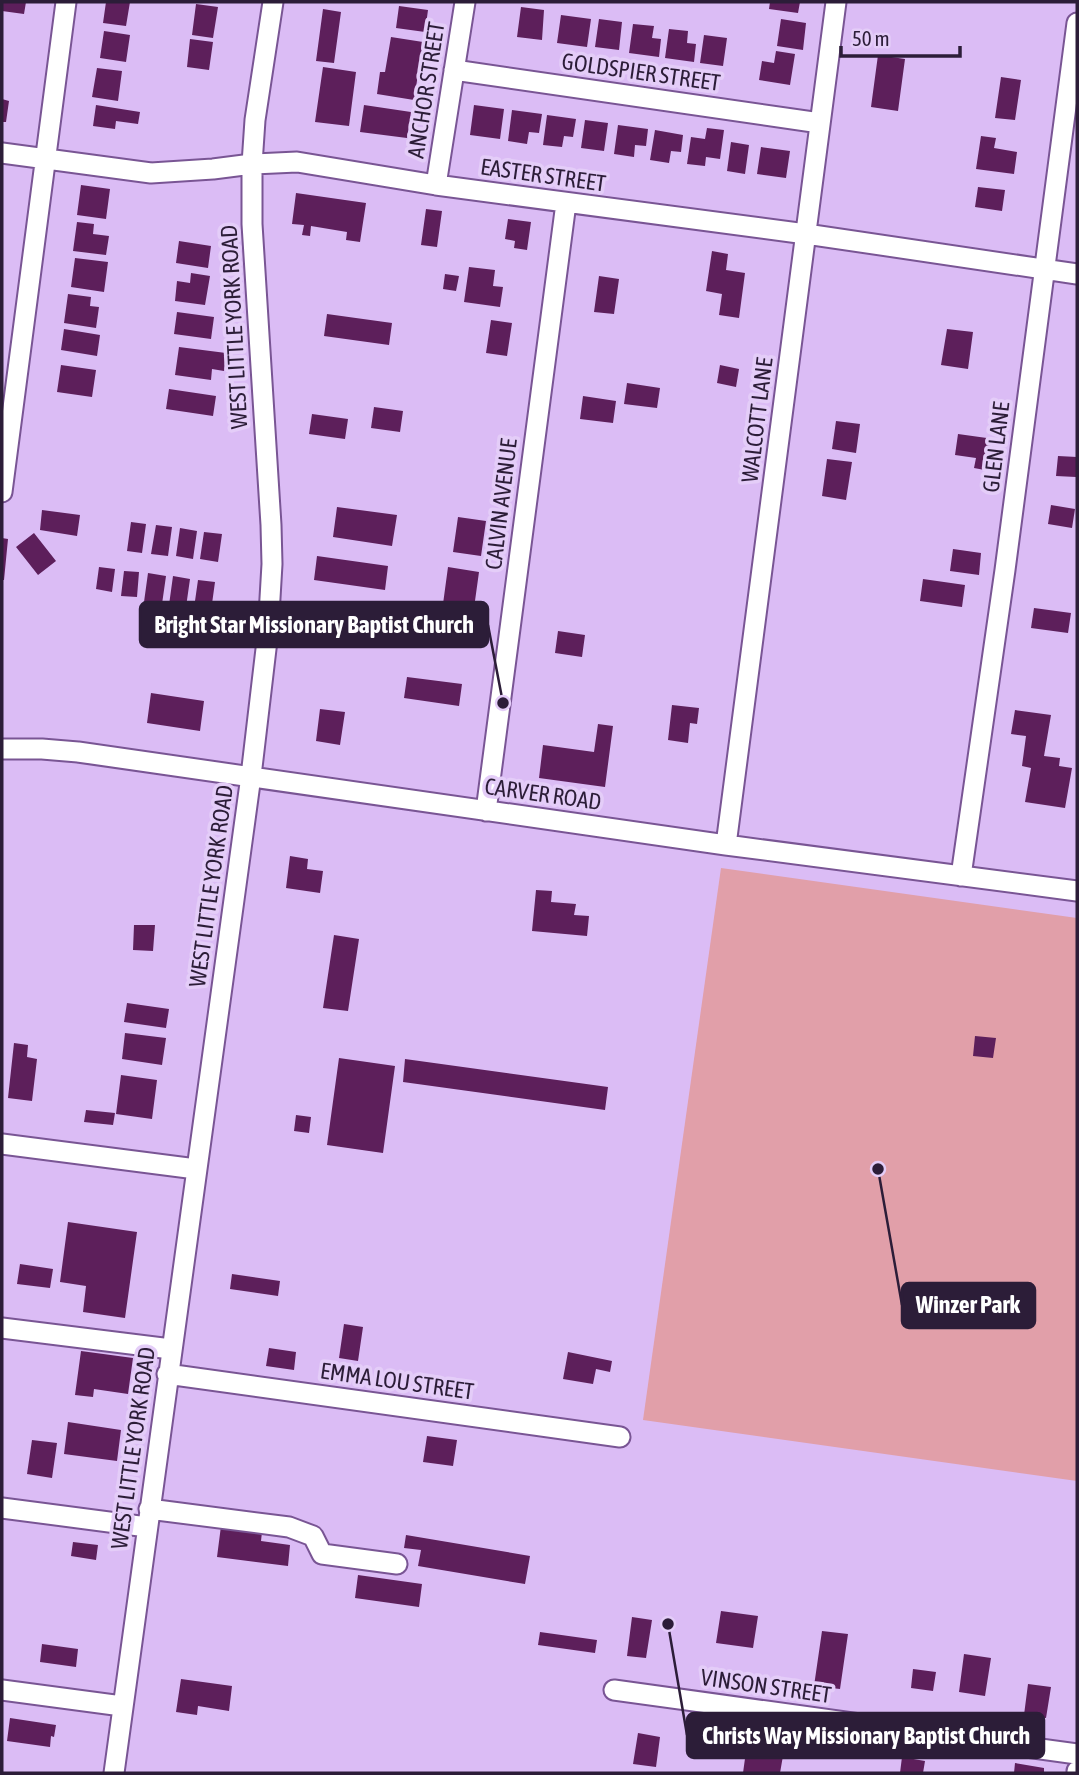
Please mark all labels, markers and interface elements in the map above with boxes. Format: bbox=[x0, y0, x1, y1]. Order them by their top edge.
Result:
scale bar bbox=[841, 14, 960, 58]
street label: ANCHOR STREET bbox=[402, 20, 450, 160]
text: 50 m bbox=[852, 26, 890, 50]
street label: GOLDSPIER STREET bbox=[560, 48, 722, 96]
street label: EASTER STREET bbox=[479, 153, 607, 197]
street label: WEST LITTLE YORK ROAD bbox=[216, 224, 252, 430]
street label: WALCOTT LANE bbox=[736, 356, 778, 484]
street label: GLEN LANE bbox=[978, 400, 1014, 494]
street label: CALVIN AVENUE bbox=[480, 437, 522, 571]
callout: Bright Star Missionary Baptist Church bbox=[140, 602, 488, 647]
text: Bright Star Missionary Baptist Church bbox=[154, 611, 474, 638]
street label: CARVER ROAD bbox=[483, 773, 603, 815]
street label: WEST LITTLE YORK ROAD bbox=[184, 783, 238, 989]
callout: Winzer Park bbox=[902, 1283, 1035, 1328]
text: Winzer Park bbox=[915, 1291, 1021, 1318]
street label: WEST LITTLE YORK ROAD bbox=[106, 1345, 160, 1551]
street label: EMMA LOU STREET bbox=[319, 1357, 475, 1405]
street label: VINSON STREET bbox=[699, 1664, 833, 1708]
callout: Christs Way Missionary Baptist Church bbox=[687, 1713, 1044, 1758]
text: Christs Way Missionary Baptist Church bbox=[702, 1722, 1030, 1749]

